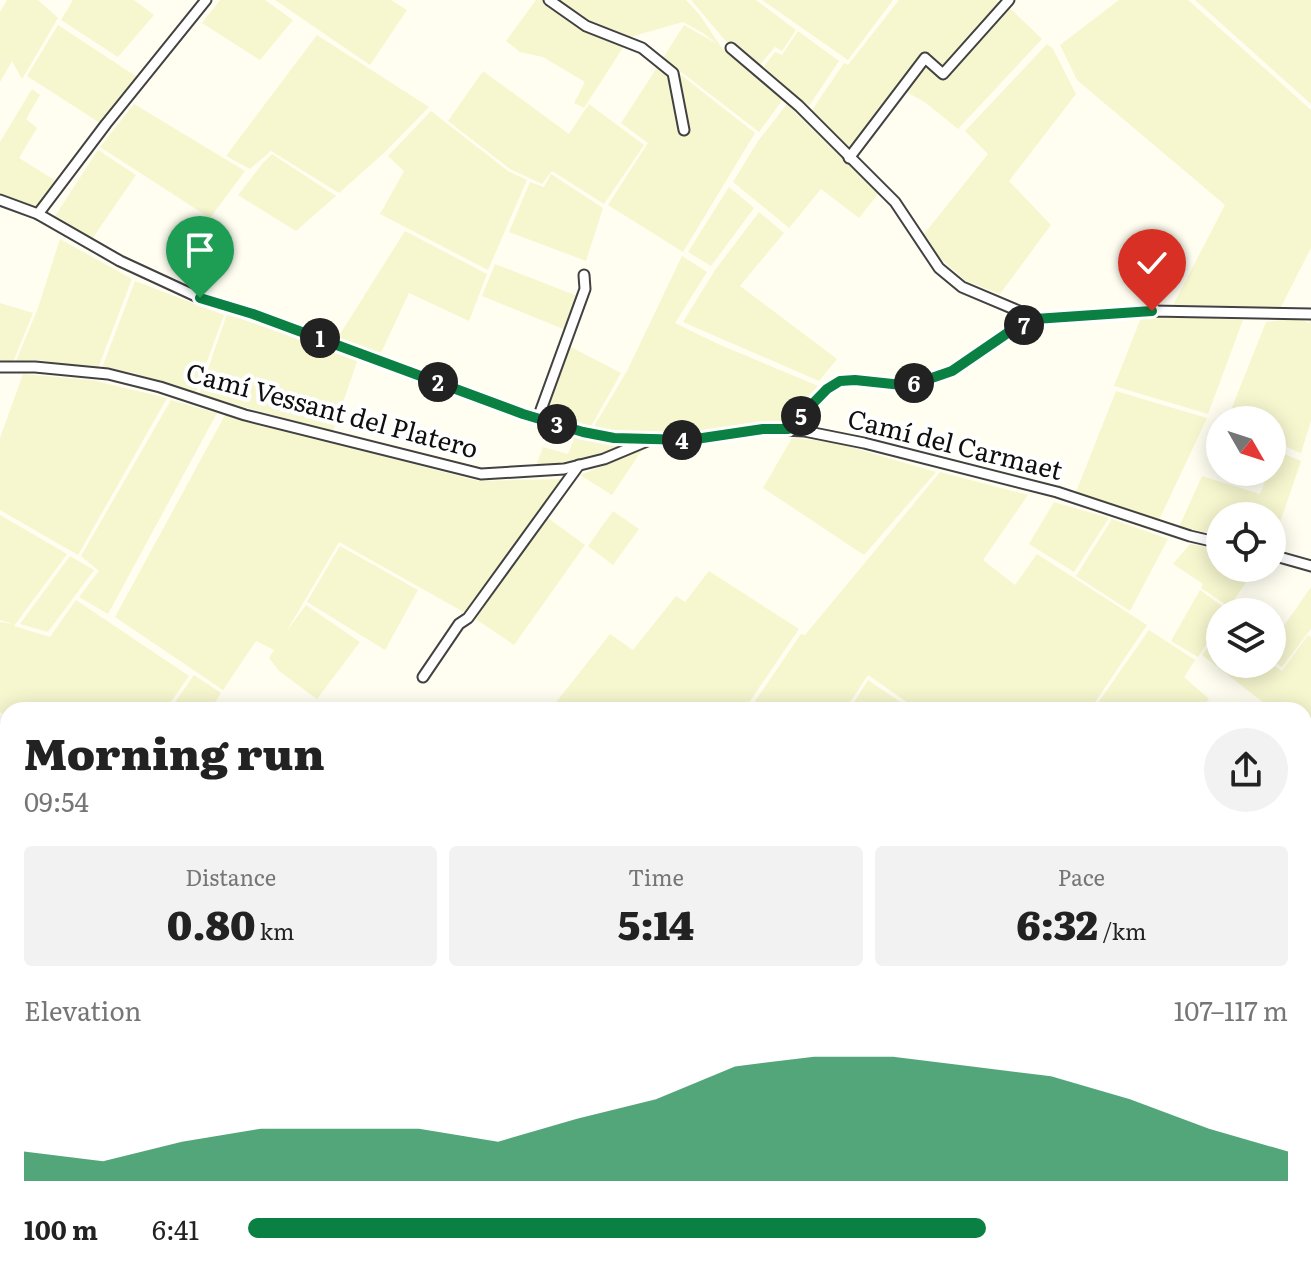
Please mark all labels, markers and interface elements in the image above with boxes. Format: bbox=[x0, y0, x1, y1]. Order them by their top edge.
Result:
pin bbox=[166, 216, 234, 298]
icon: arrive bbox=[178, 228, 222, 272]
pin bbox=[1118, 229, 1186, 311]
icon: check bbox=[1130, 241, 1174, 285]
pin: 7 bbox=[1004, 305, 1044, 345]
text: 7 bbox=[1018, 308, 1030, 341]
pin: 1 bbox=[300, 318, 340, 358]
text: 1 bbox=[315, 321, 325, 354]
street label: Camí Vessant del Platero bbox=[182, 351, 483, 466]
pin: 2 bbox=[418, 362, 458, 402]
pin: 6 bbox=[894, 363, 934, 403]
text: 2 bbox=[432, 365, 444, 398]
text: 6 bbox=[908, 366, 920, 399]
pin: 5 bbox=[781, 396, 821, 436]
street label: Camí del Carmaet bbox=[844, 397, 1068, 488]
text: 5 bbox=[795, 399, 807, 432]
pin: 3 bbox=[537, 404, 577, 444]
north arrow bbox=[1206, 406, 1286, 486]
map controls bbox=[1206, 406, 1286, 678]
text: 3 bbox=[551, 407, 563, 440]
pin: 4 bbox=[662, 420, 702, 460]
text: 4 bbox=[675, 423, 689, 456]
button: locate bbox=[1206, 502, 1286, 582]
button: layers bbox=[1206, 598, 1286, 678]
text: Morning run bbox=[24, 718, 325, 784]
button: share bbox=[1204, 728, 1288, 812]
text: 09:54 bbox=[24, 781, 89, 820]
text: Distance bbox=[185, 860, 276, 893]
text: Time bbox=[628, 860, 684, 893]
text: Pace bbox=[1058, 860, 1105, 893]
text: 0.80 bbox=[167, 893, 255, 952]
text: 5:14 bbox=[618, 893, 694, 952]
text: 6:32 bbox=[1016, 893, 1098, 952]
text: km bbox=[255, 914, 294, 947]
text: /km bbox=[1098, 914, 1146, 947]
text: Elevation bbox=[24, 990, 142, 1029]
text: 107–117 m bbox=[1174, 990, 1288, 1029]
text: 100 m bbox=[24, 1209, 98, 1248]
text: 6:41 bbox=[152, 1209, 199, 1248]

